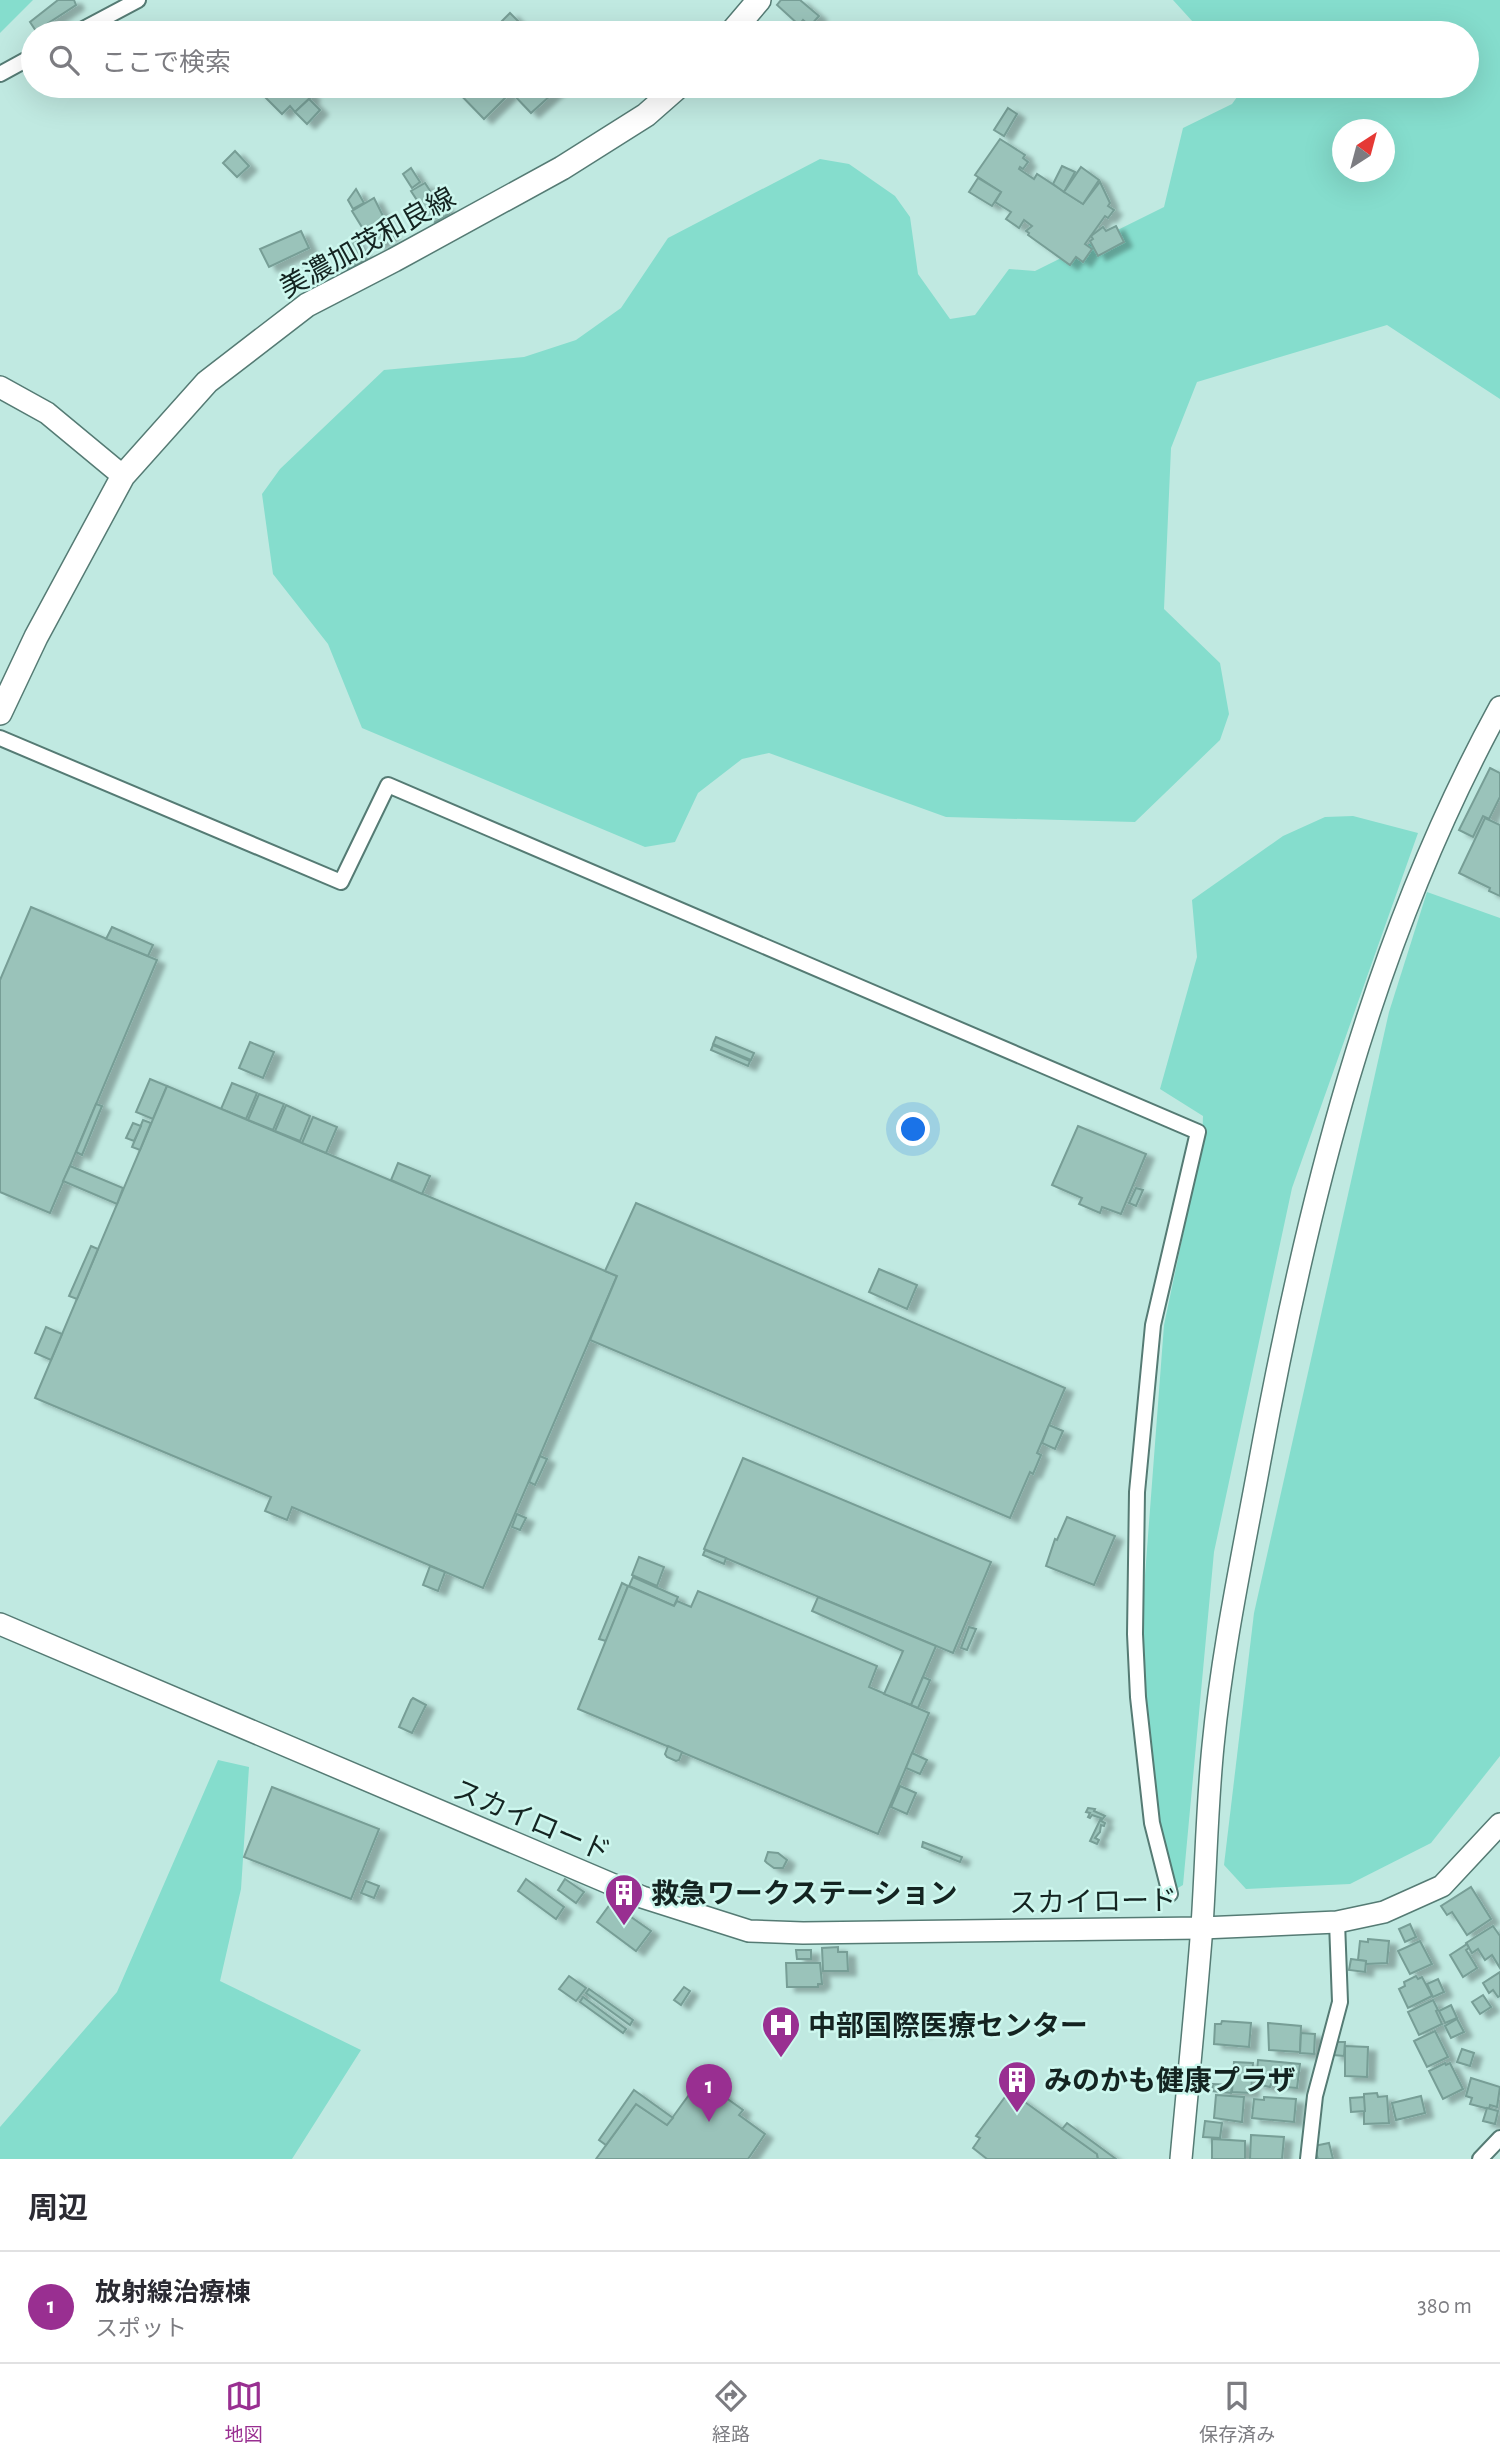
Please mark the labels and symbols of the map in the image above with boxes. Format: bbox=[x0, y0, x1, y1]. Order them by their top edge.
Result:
north arrow bbox=[1332, 119, 1395, 182]
street label: 美濃加茂和良線 bbox=[274, 182, 460, 304]
your location bbox=[896, 1112, 930, 1146]
street label: スカイロード bbox=[448, 1775, 614, 1868]
building icon: 救急ワークステーション bbox=[603, 1872, 645, 1927]
place label: 救急ワークステーション bbox=[651, 1879, 958, 1909]
street label: スカイロード bbox=[1009, 1887, 1177, 1918]
hospital icon: 中部国際医療センター bbox=[760, 2004, 802, 2059]
place label: 中部国際医療センター bbox=[808, 2011, 1088, 2041]
building icon: みのかも健康プラザ bbox=[996, 2059, 1038, 2114]
pin: 1 bbox=[686, 2064, 732, 2122]
place label: みのかも健康プラザ bbox=[1044, 2066, 1296, 2096]

